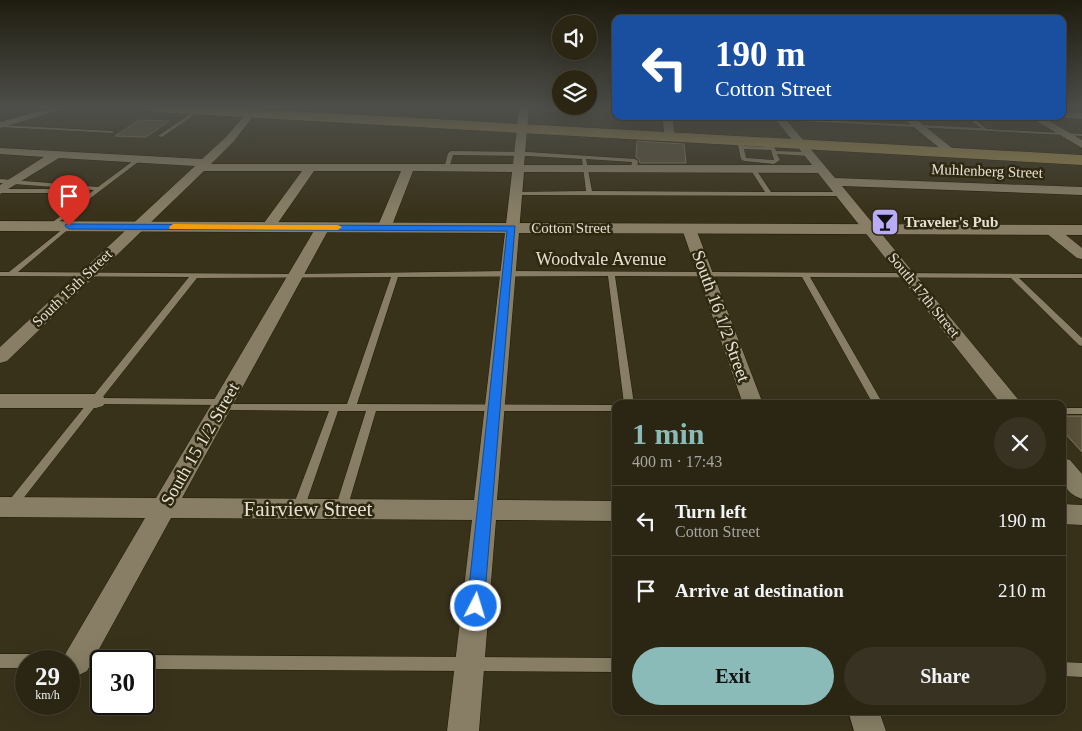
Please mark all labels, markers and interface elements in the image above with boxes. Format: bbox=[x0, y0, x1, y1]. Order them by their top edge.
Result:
map controls bbox=[552, 15, 597, 115]
button: sound bbox=[552, 15, 597, 60]
icon: left bbox=[632, 35, 697, 100]
text: 190 m bbox=[715, 35, 805, 74]
button: layers bbox=[552, 70, 597, 115]
text: Cotton Street bbox=[715, 76, 832, 101]
street label: Muhlenberg Street bbox=[931, 161, 1044, 181]
pin bbox=[48, 175, 90, 226]
icon: arrive bbox=[55, 182, 83, 210]
bar icon: Traveler's Pub bbox=[870, 207, 900, 237]
place label: Traveler's Pub bbox=[904, 214, 998, 230]
street label: Cotton Street bbox=[531, 220, 612, 236]
street label: South 15th Street bbox=[29, 245, 116, 330]
street label: South 16 1/2 Street bbox=[688, 248, 754, 384]
street label: Woodvale Avenue bbox=[536, 249, 666, 269]
street label: South 17th Street bbox=[885, 249, 964, 341]
street label: South 15 1/2 Street bbox=[157, 379, 243, 509]
text: 1 min bbox=[632, 417, 705, 450]
button: close bbox=[994, 417, 1046, 469]
text: 400 m · 17:43 bbox=[632, 453, 722, 470]
street label: Fairview Street bbox=[244, 497, 373, 521]
text: Turn left bbox=[675, 501, 747, 522]
icon: left bbox=[632, 507, 660, 535]
text: 190 m bbox=[998, 510, 1046, 531]
text: Cotton Street bbox=[675, 523, 760, 540]
icon: arrive bbox=[632, 577, 660, 605]
position arrow bbox=[449, 579, 501, 631]
text: Arrive at destination bbox=[675, 580, 844, 601]
text: 210 m bbox=[998, 580, 1046, 601]
button: Exit bbox=[632, 647, 834, 705]
button: Share bbox=[844, 647, 1046, 705]
speed limit sign: 30 bbox=[90, 650, 155, 715]
text: 29 bbox=[35, 663, 60, 690]
text: km/h bbox=[35, 688, 60, 702]

